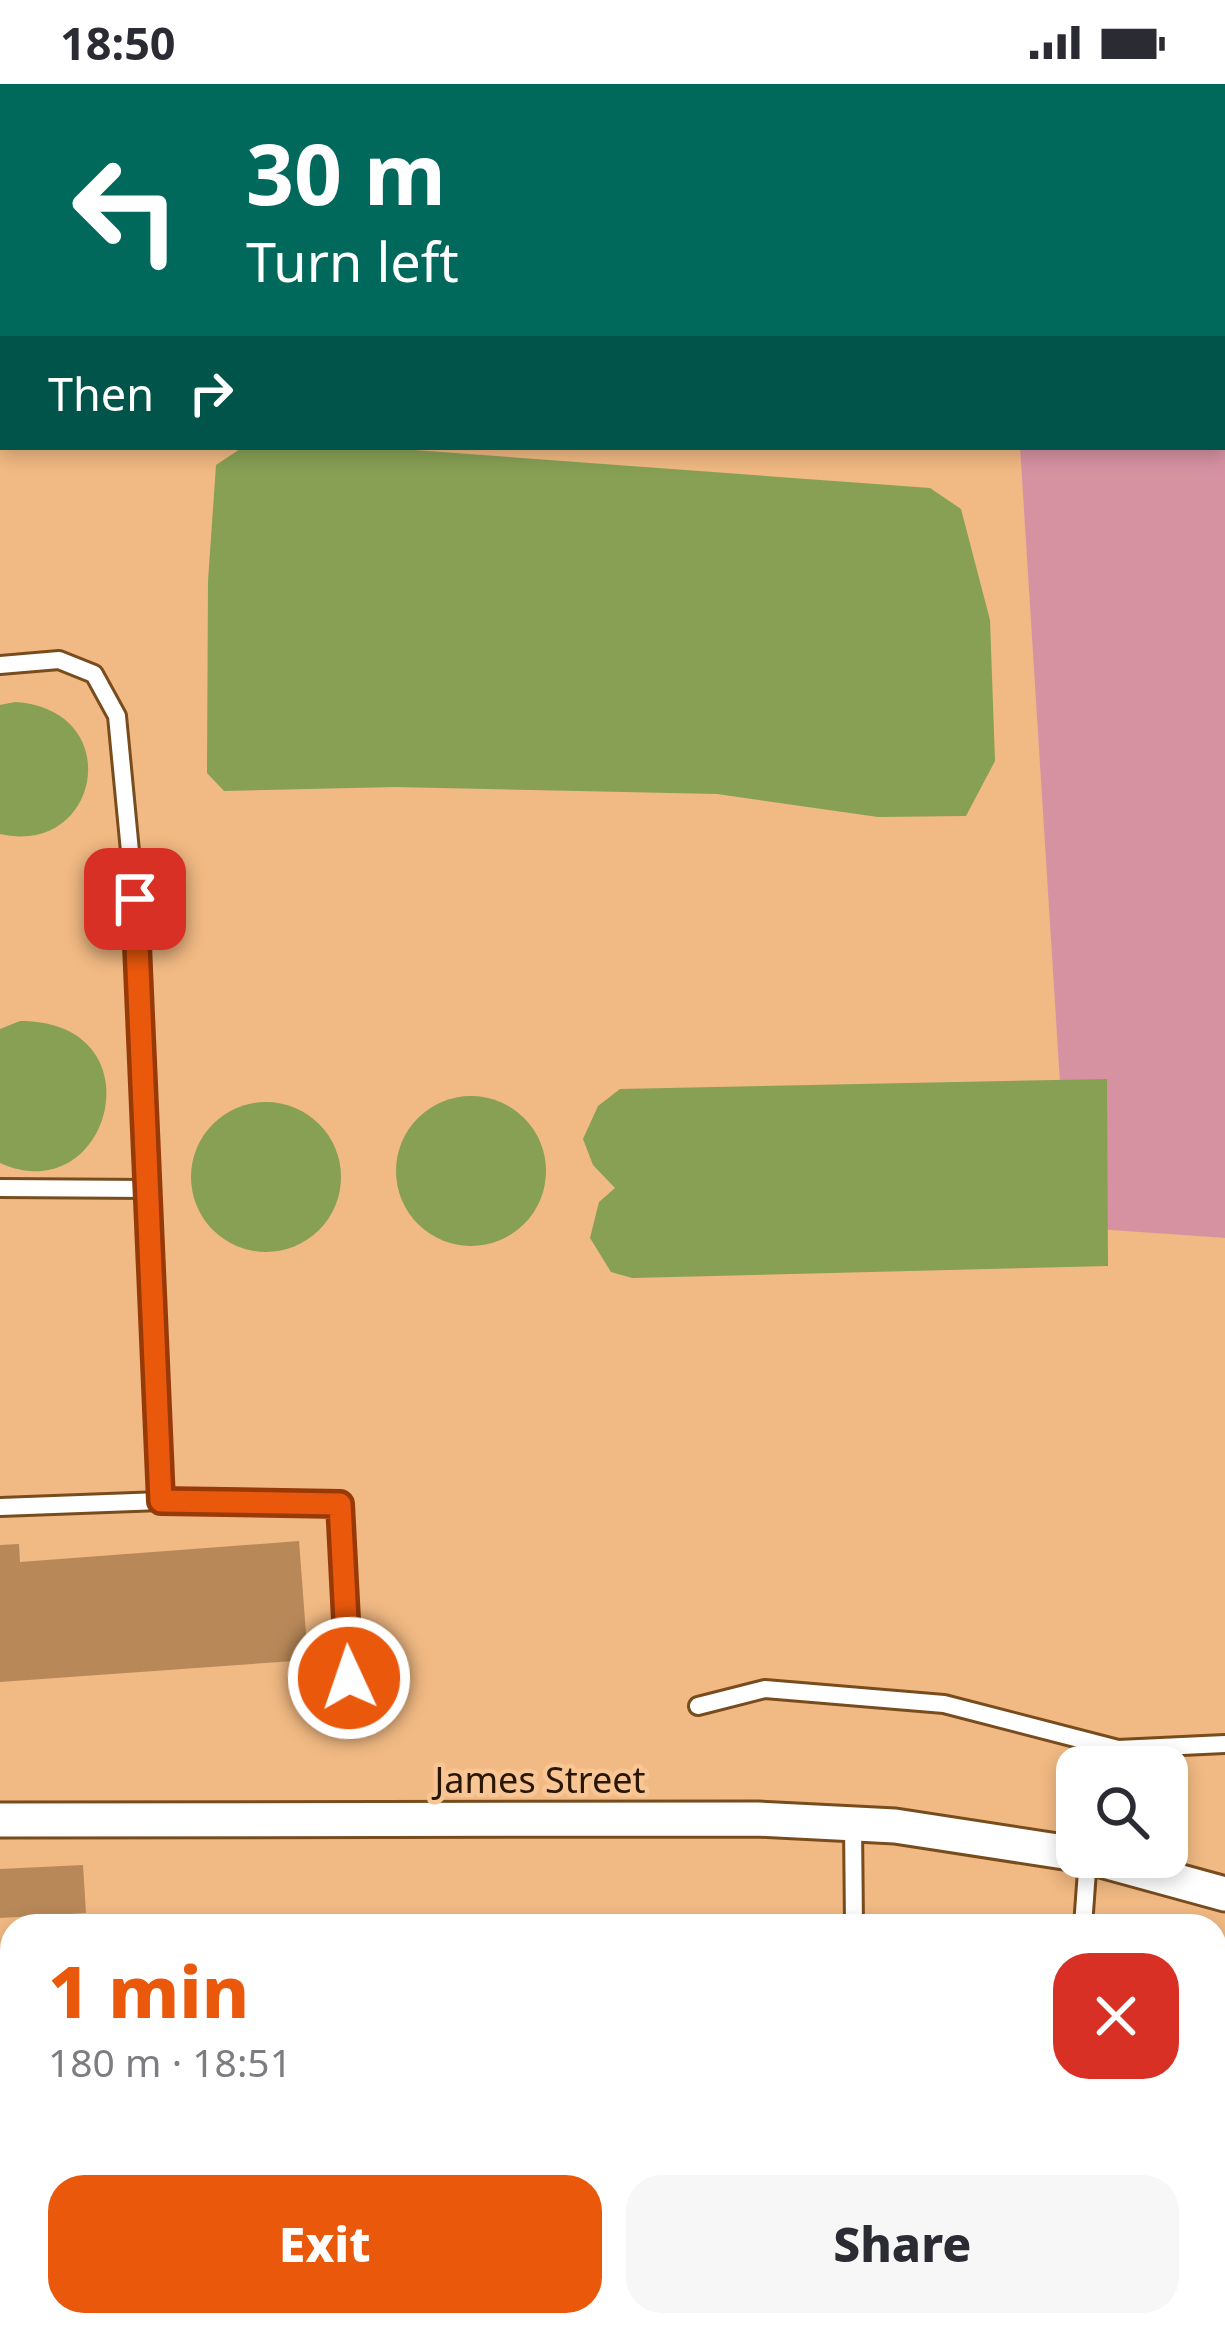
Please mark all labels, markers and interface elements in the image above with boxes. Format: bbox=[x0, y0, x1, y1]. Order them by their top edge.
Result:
text: 18:50 bbox=[60, 12, 176, 73]
text: 30 m bbox=[246, 115, 446, 230]
icon: left bbox=[48, 132, 204, 288]
text: Turn left bbox=[246, 224, 459, 298]
icon: right bbox=[178, 360, 244, 426]
text: Then bbox=[48, 363, 154, 424]
pin bbox=[84, 848, 186, 950]
icon: arrive bbox=[102, 866, 168, 932]
position arrow bbox=[286, 1615, 412, 1741]
map controls bbox=[1056, 1746, 1188, 1878]
button: search bbox=[1056, 1746, 1188, 1878]
street label: James Street bbox=[431, 1755, 646, 1804]
text: 1 min bbox=[48, 1941, 249, 2039]
button: close bbox=[1053, 1953, 1179, 2079]
text: 180 m · 18:51 bbox=[48, 2035, 292, 2088]
button: Exit bbox=[48, 2175, 602, 2313]
button: Share bbox=[626, 2175, 1179, 2313]

